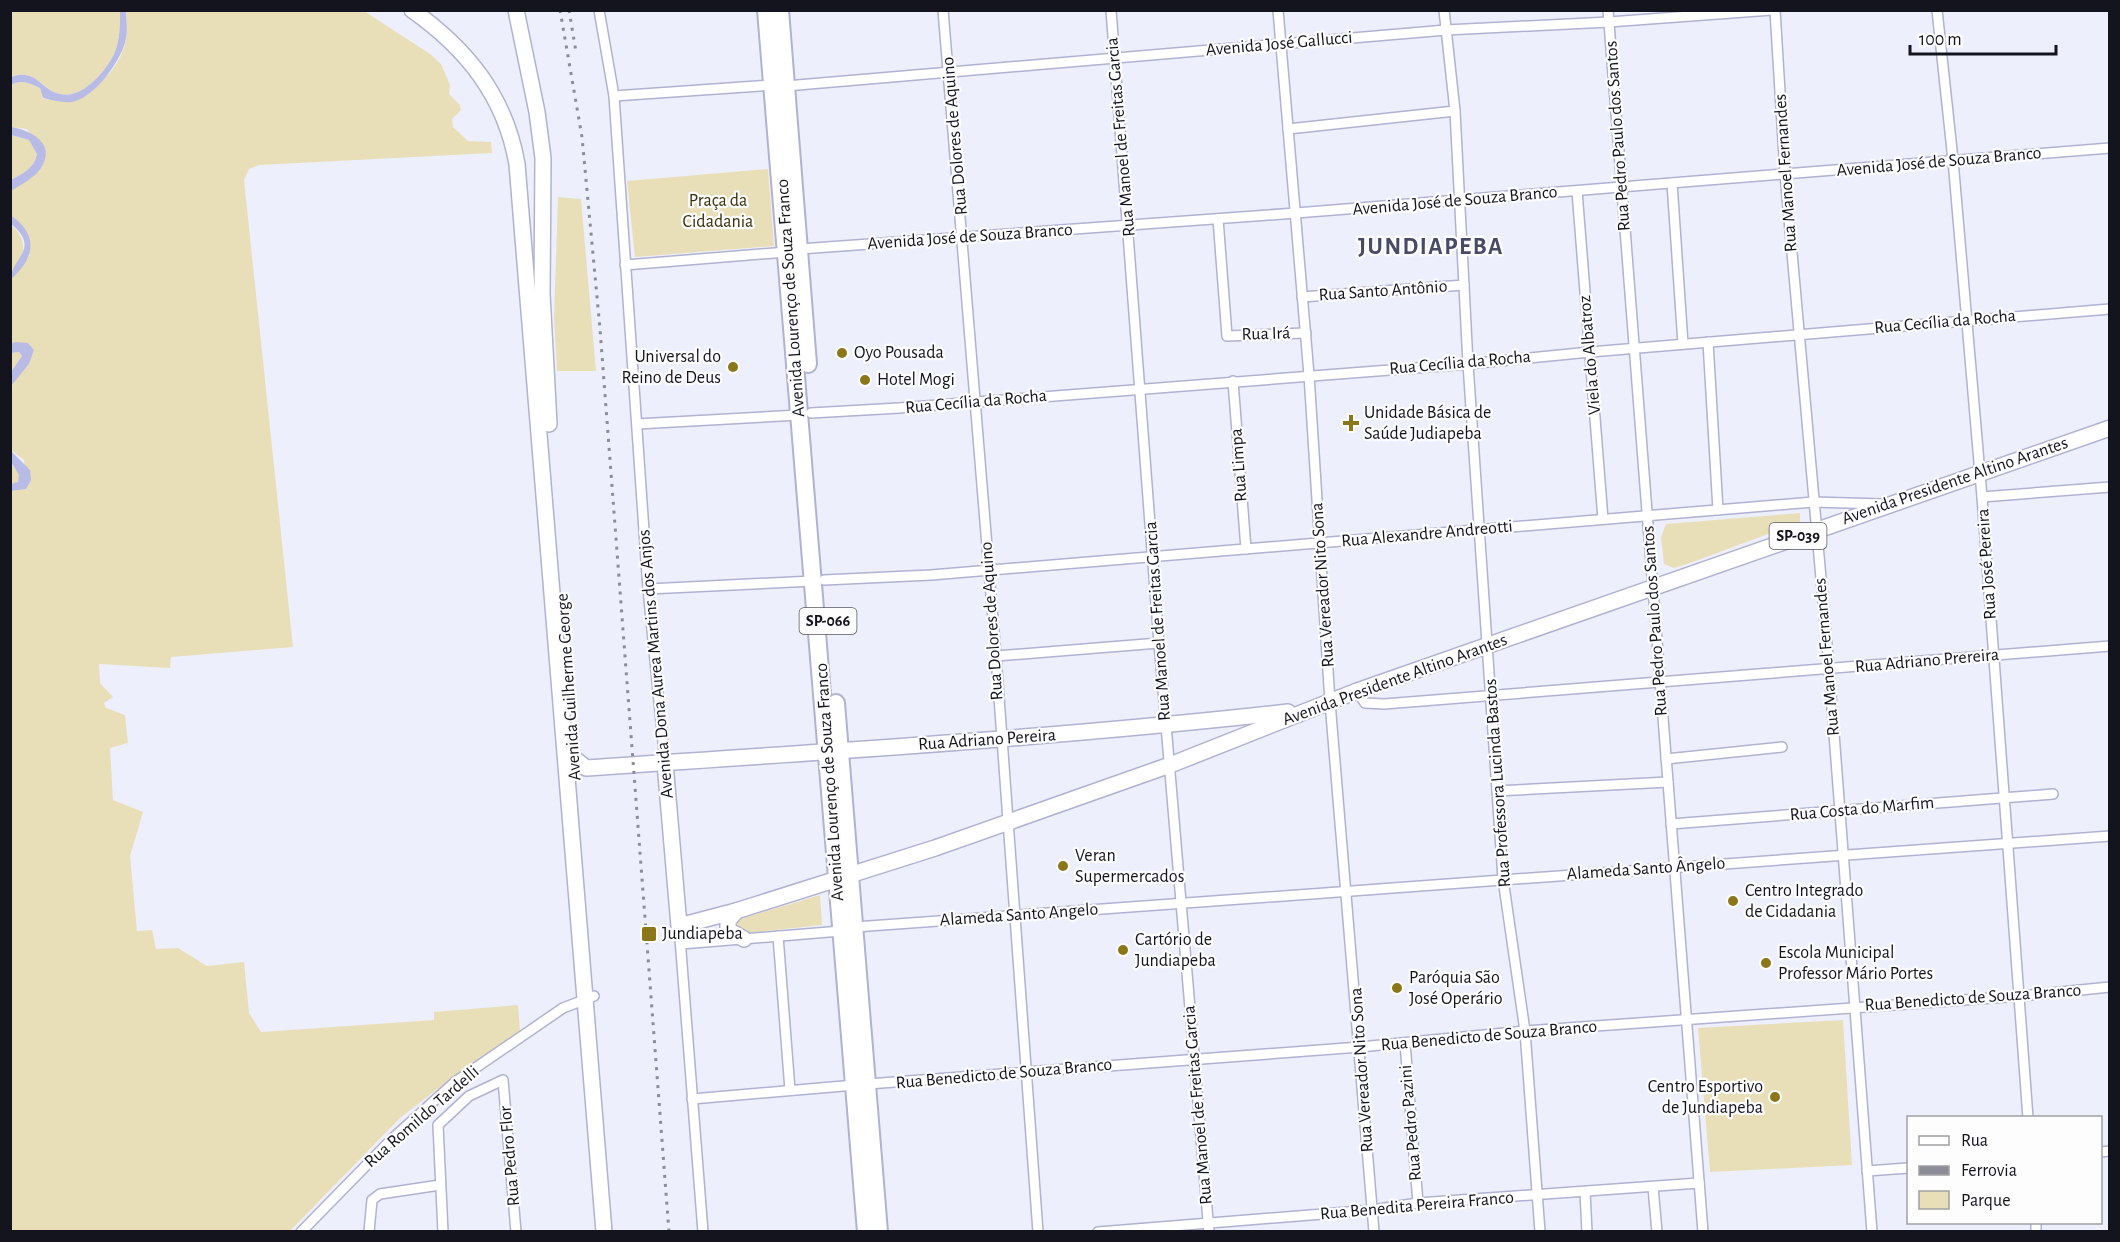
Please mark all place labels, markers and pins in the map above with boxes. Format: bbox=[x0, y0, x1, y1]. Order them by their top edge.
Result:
place label: Oyo Pousada bbox=[854, 344, 944, 362]
marker: Oyo Pousada bbox=[835, 346, 849, 360]
place label: Universal do Reino de Deus bbox=[622, 348, 721, 387]
marker: Universal do Reino de Deus bbox=[726, 360, 740, 374]
place label: Hotel Mogi bbox=[877, 371, 955, 389]
marker: Hotel Mogi bbox=[858, 373, 872, 387]
place label: Unidade Básica de Saúde Judiapeba bbox=[1364, 404, 1491, 443]
marker: Unidade Básica de Saúde Judiapeba bbox=[1342, 414, 1360, 432]
place label: Veran Supermercados bbox=[1075, 847, 1184, 886]
marker: Veran Supermercados bbox=[1056, 859, 1070, 873]
place label: Centro Integrado de Cidadania bbox=[1745, 882, 1863, 921]
marker: Centro Integrado de Cidadania bbox=[1726, 894, 1740, 908]
marker: Jundiapeba bbox=[640, 925, 658, 943]
place label: Jundiapeba bbox=[662, 925, 743, 943]
place label: Cartório de Jundiapeba bbox=[1135, 931, 1216, 970]
marker: Cartório de Jundiapeba bbox=[1116, 943, 1130, 957]
place label: Escola Municipal Professor Mário Portes bbox=[1778, 944, 1933, 983]
marker: Escola Municipal Professor Mário Portes bbox=[1759, 956, 1773, 970]
place label: Paróquia São José Operário bbox=[1409, 969, 1503, 1008]
marker: Paróquia São José Operário bbox=[1390, 981, 1404, 995]
place label: Centro Esportivo de Jundiapeba bbox=[1648, 1078, 1763, 1117]
marker: Centro Esportivo de Jundiapeba bbox=[1768, 1090, 1782, 1104]

